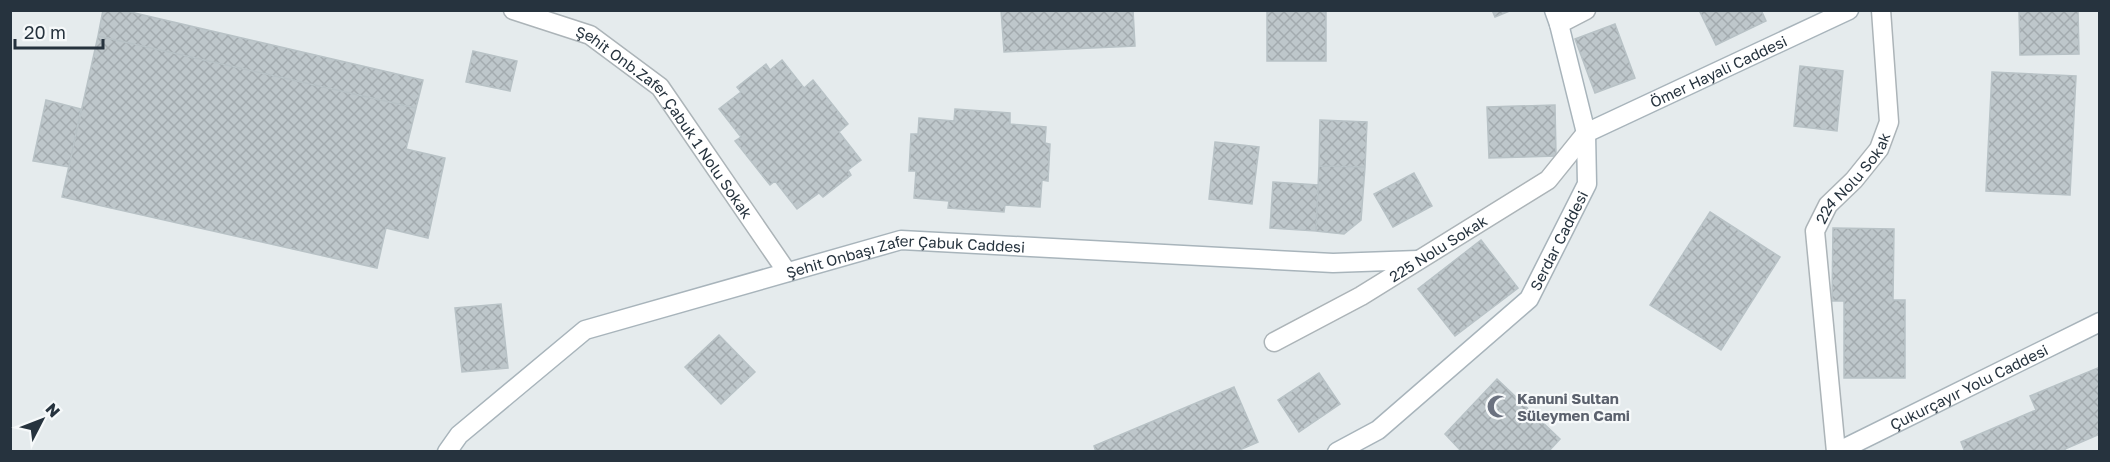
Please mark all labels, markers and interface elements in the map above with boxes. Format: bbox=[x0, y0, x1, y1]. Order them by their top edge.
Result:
scale bar bbox=[15, 12, 104, 50]
text: 20 m bbox=[24, 21, 66, 43]
street label: Şehit Onb.Zafer Çabuk 1 Nolu Sokak bbox=[574, 22, 757, 222]
street label: Ömer Hayali Caddesi bbox=[1647, 31, 1790, 111]
street label: 224 Nolu Sokak bbox=[1811, 129, 1894, 226]
street label: Serdar Caddesi bbox=[1526, 188, 1591, 293]
street label: 225 Nolu Sokak bbox=[1386, 211, 1491, 285]
street label: Şehit Onbaşı Zafer Çabuk Caddesi bbox=[784, 231, 1026, 281]
street label: Çukurçayır Yolu Caddesi bbox=[1887, 340, 2051, 433]
place label: Kanuni Sultan Süleymen Cami bbox=[1517, 389, 1630, 424]
north arrow bbox=[12, 390, 72, 450]
mosque icon: Kanuni Sultan Süleymen Cami bbox=[1486, 394, 1512, 420]
text: N bbox=[42, 399, 65, 421]

